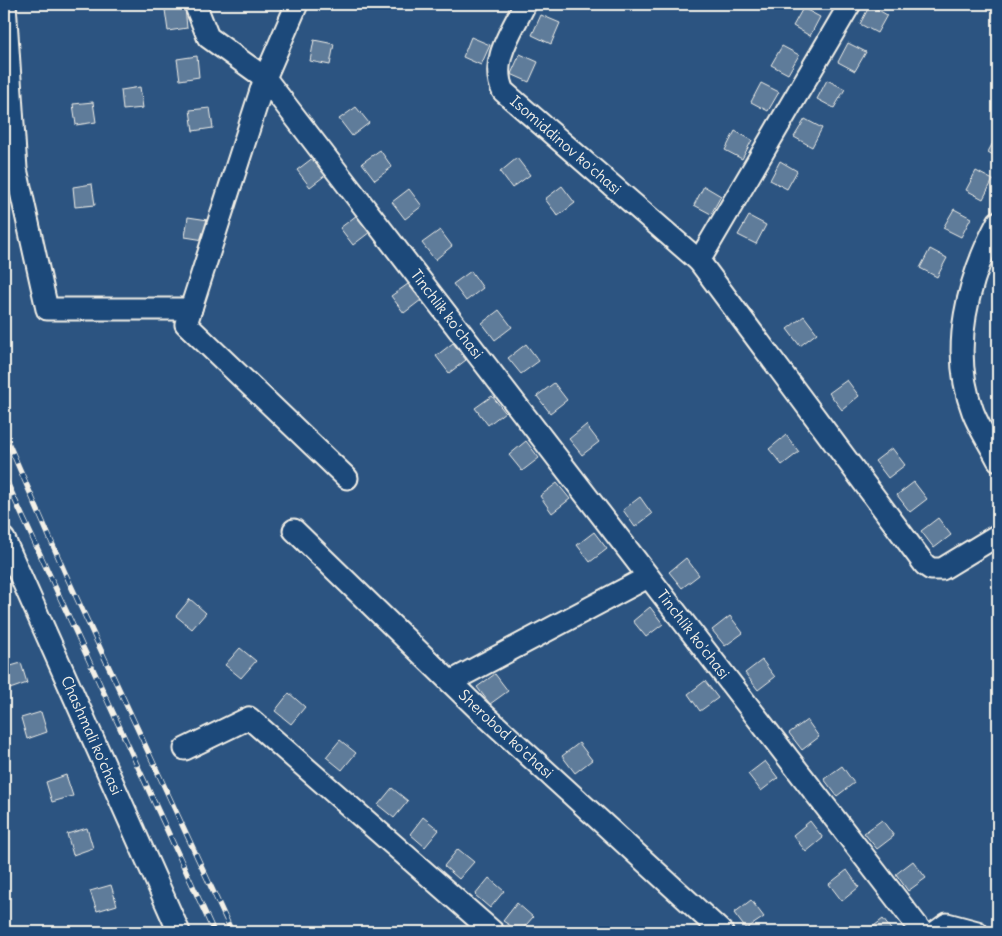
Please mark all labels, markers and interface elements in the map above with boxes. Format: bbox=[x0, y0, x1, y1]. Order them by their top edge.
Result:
street label: Isomiddinov ko'chasi bbox=[506, 92, 625, 198]
street label: Tinchlik ko'chasi bbox=[407, 265, 487, 362]
street label: Tinchlik ko'chasi bbox=[653, 586, 734, 683]
street label: Chashmali ko'chasi bbox=[57, 673, 127, 798]
street label: Sherobod ko'chasi bbox=[455, 685, 557, 782]

